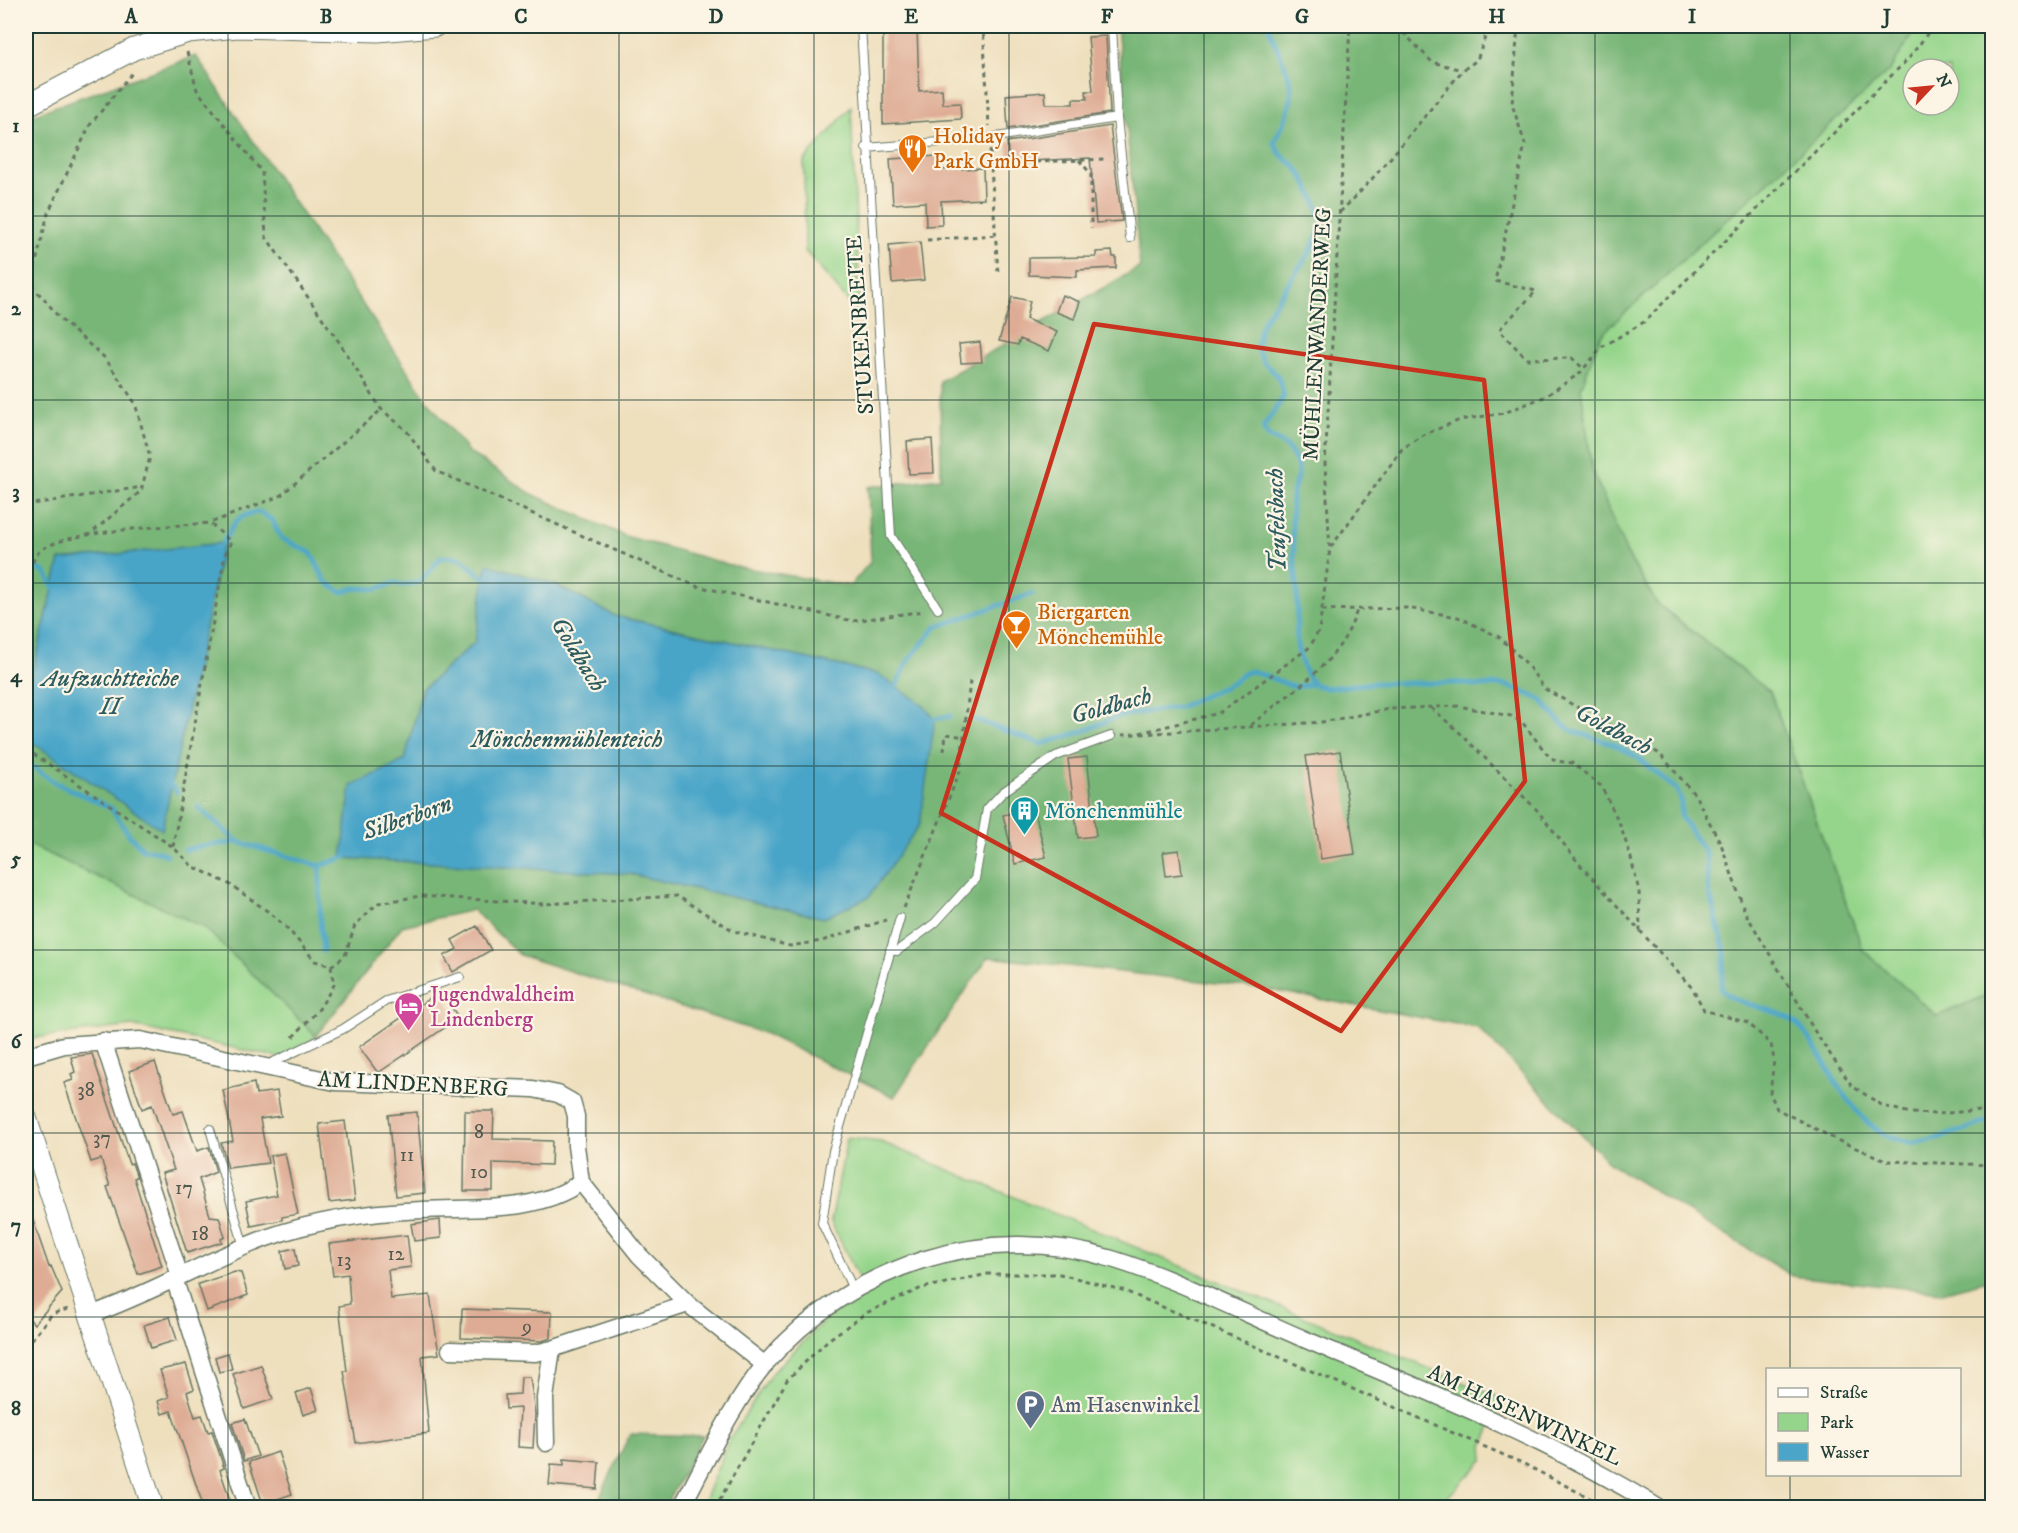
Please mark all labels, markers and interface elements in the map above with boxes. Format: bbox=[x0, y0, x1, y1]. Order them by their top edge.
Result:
text: A bbox=[124, 5, 139, 30]
text: B bbox=[320, 5, 332, 30]
text: C bbox=[514, 5, 528, 30]
text: D bbox=[709, 5, 724, 30]
text: E bbox=[904, 5, 918, 30]
text: F bbox=[1101, 5, 1114, 30]
text: G bbox=[1295, 5, 1309, 30]
text: H bbox=[1489, 5, 1506, 30]
text: I bbox=[1688, 5, 1696, 30]
text: J bbox=[1881, 5, 1891, 30]
north arrow bbox=[1901, 57, 1961, 117]
text: N bbox=[1932, 71, 1955, 91]
text: 1 bbox=[12, 114, 20, 139]
place label: Holiday Park GmbH bbox=[933, 123, 1039, 175]
restaurant icon: Holiday Park GmbH bbox=[896, 132, 928, 174]
street label: MÜHLENWANDERWEG bbox=[1297, 207, 1338, 461]
street label: STUKENBREITE bbox=[841, 234, 880, 415]
text: 2 bbox=[11, 297, 22, 322]
water label: Teufelsbach bbox=[1260, 467, 1294, 572]
text: 3 bbox=[12, 480, 20, 505]
place label: Biergarten Mönchemühle bbox=[1037, 599, 1163, 651]
bar icon: Biergarten Mönchemühle bbox=[1000, 608, 1032, 650]
water label: Goldbach bbox=[544, 612, 613, 698]
text: 4 bbox=[10, 664, 23, 689]
water label: Aufzuchtteiche II bbox=[39, 664, 179, 722]
water label: Goldbach bbox=[1067, 681, 1155, 731]
water label: Goldbach bbox=[1570, 697, 1657, 763]
water label: Mönchenmühlenteich bbox=[469, 725, 663, 755]
water label: Silberborn bbox=[358, 789, 456, 847]
building icon: Mönchenmühle bbox=[1008, 794, 1040, 836]
place label: Mönchenmühle bbox=[1045, 798, 1183, 825]
text: 5 bbox=[10, 847, 21, 872]
place label: Jugendwaldheim Lindenberg bbox=[428, 981, 575, 1033]
hotel icon: Jugendwaldheim Lindenberg bbox=[393, 990, 425, 1032]
text: 6 bbox=[11, 1030, 23, 1055]
street label: AM LINDENBERG bbox=[317, 1066, 509, 1103]
house number: 38 bbox=[77, 1078, 95, 1103]
house number: 8 bbox=[474, 1120, 484, 1145]
house number: 37 bbox=[93, 1126, 111, 1151]
house number: 11 bbox=[400, 1143, 414, 1168]
house number: 10 bbox=[470, 1160, 488, 1185]
house number: 17 bbox=[175, 1176, 193, 1201]
text: 7 bbox=[11, 1214, 21, 1239]
house number: 18 bbox=[191, 1222, 209, 1247]
house number: 12 bbox=[387, 1242, 405, 1267]
house number: 13 bbox=[337, 1248, 351, 1273]
house number: 9 bbox=[521, 1315, 532, 1340]
street label: AM HASENWINKEL bbox=[1423, 1359, 1626, 1472]
legend bbox=[1766, 1368, 1961, 1476]
text: Straße bbox=[1820, 1382, 1868, 1404]
parking icon: Am Hasenwinkel bbox=[1014, 1388, 1046, 1430]
place label: Am Hasenwinkel bbox=[1051, 1392, 1200, 1419]
text: 8 bbox=[11, 1397, 21, 1422]
text: Park bbox=[1820, 1412, 1854, 1434]
text: Wasser bbox=[1819, 1442, 1870, 1464]

